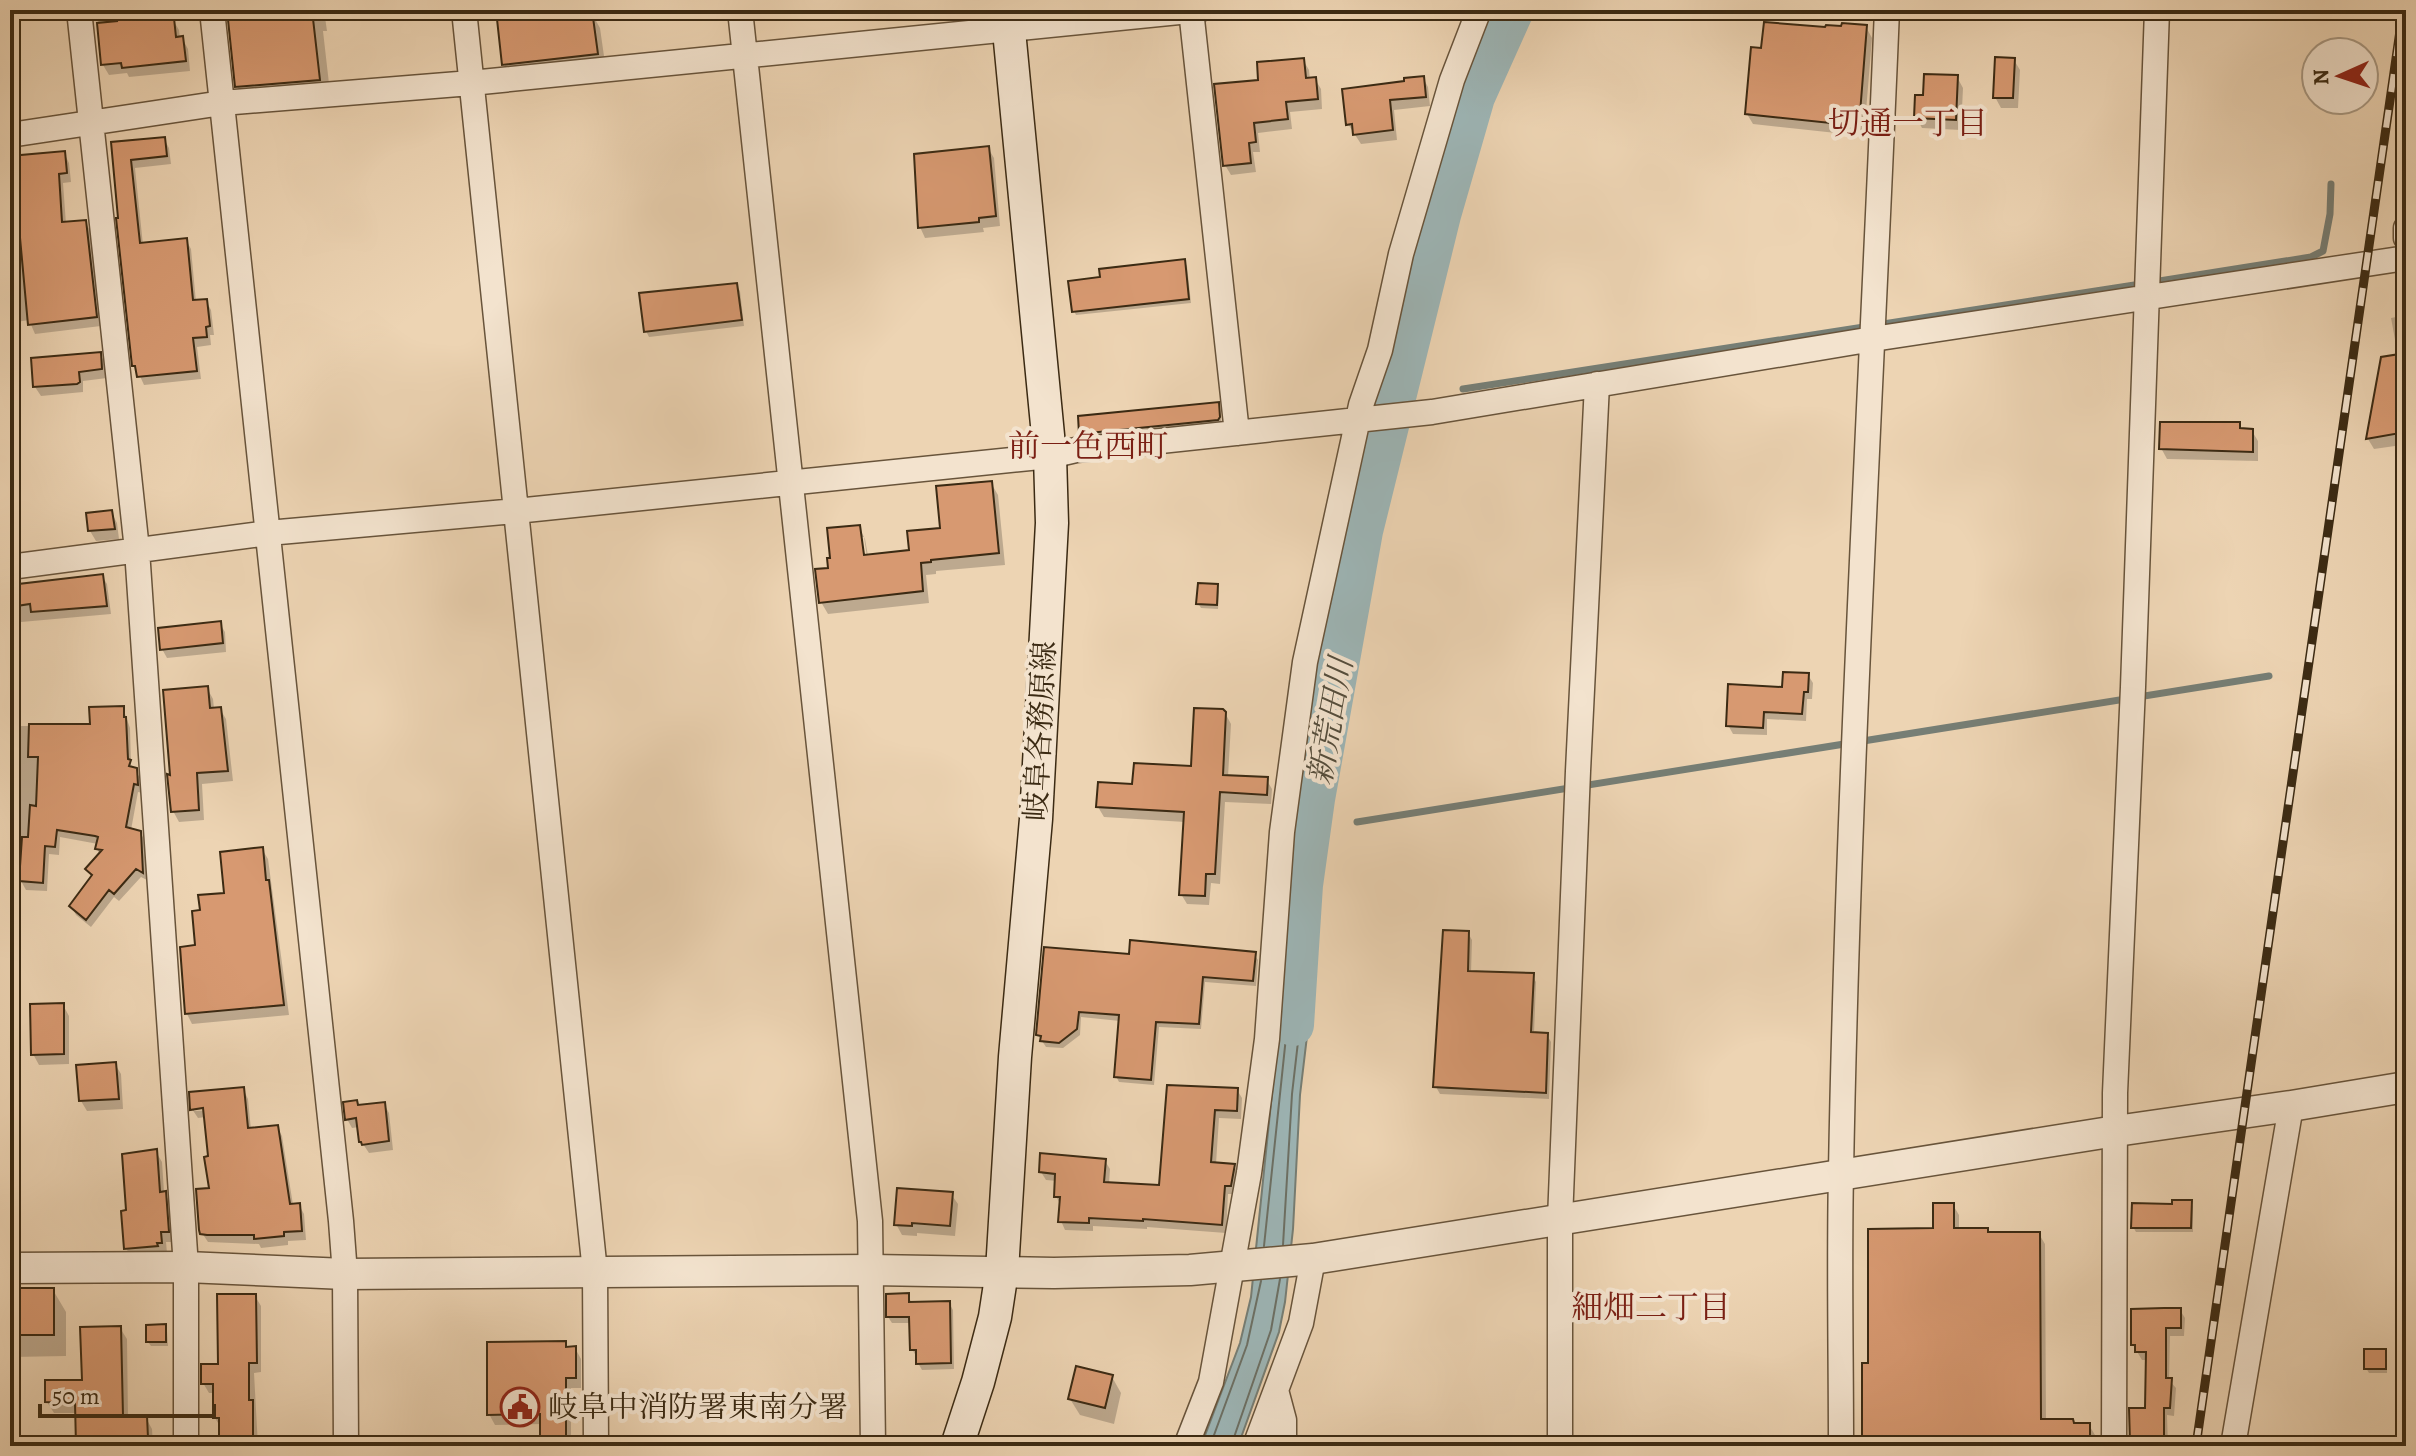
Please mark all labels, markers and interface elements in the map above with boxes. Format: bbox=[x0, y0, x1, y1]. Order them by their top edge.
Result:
north arrow bbox=[2300, 36, 2380, 116]
text: N bbox=[2306, 68, 2336, 86]
district label: 切通一丁目 bbox=[1828, 101, 1988, 145]
district label: 前一色西町 bbox=[1008, 424, 1168, 468]
street label: 岐阜各務原線 bbox=[1015, 640, 1065, 822]
water label: 新荒田川 bbox=[1297, 651, 1363, 788]
district label: 細畑二丁目 bbox=[1571, 1285, 1731, 1329]
scale bar bbox=[40, 1368, 214, 1418]
text: 50 m bbox=[52, 1380, 100, 1412]
public building icon: 岐阜中消防署東南分署 bbox=[499, 1386, 541, 1428]
place label: 岐阜中消防署東南分署 bbox=[548, 1387, 848, 1427]

